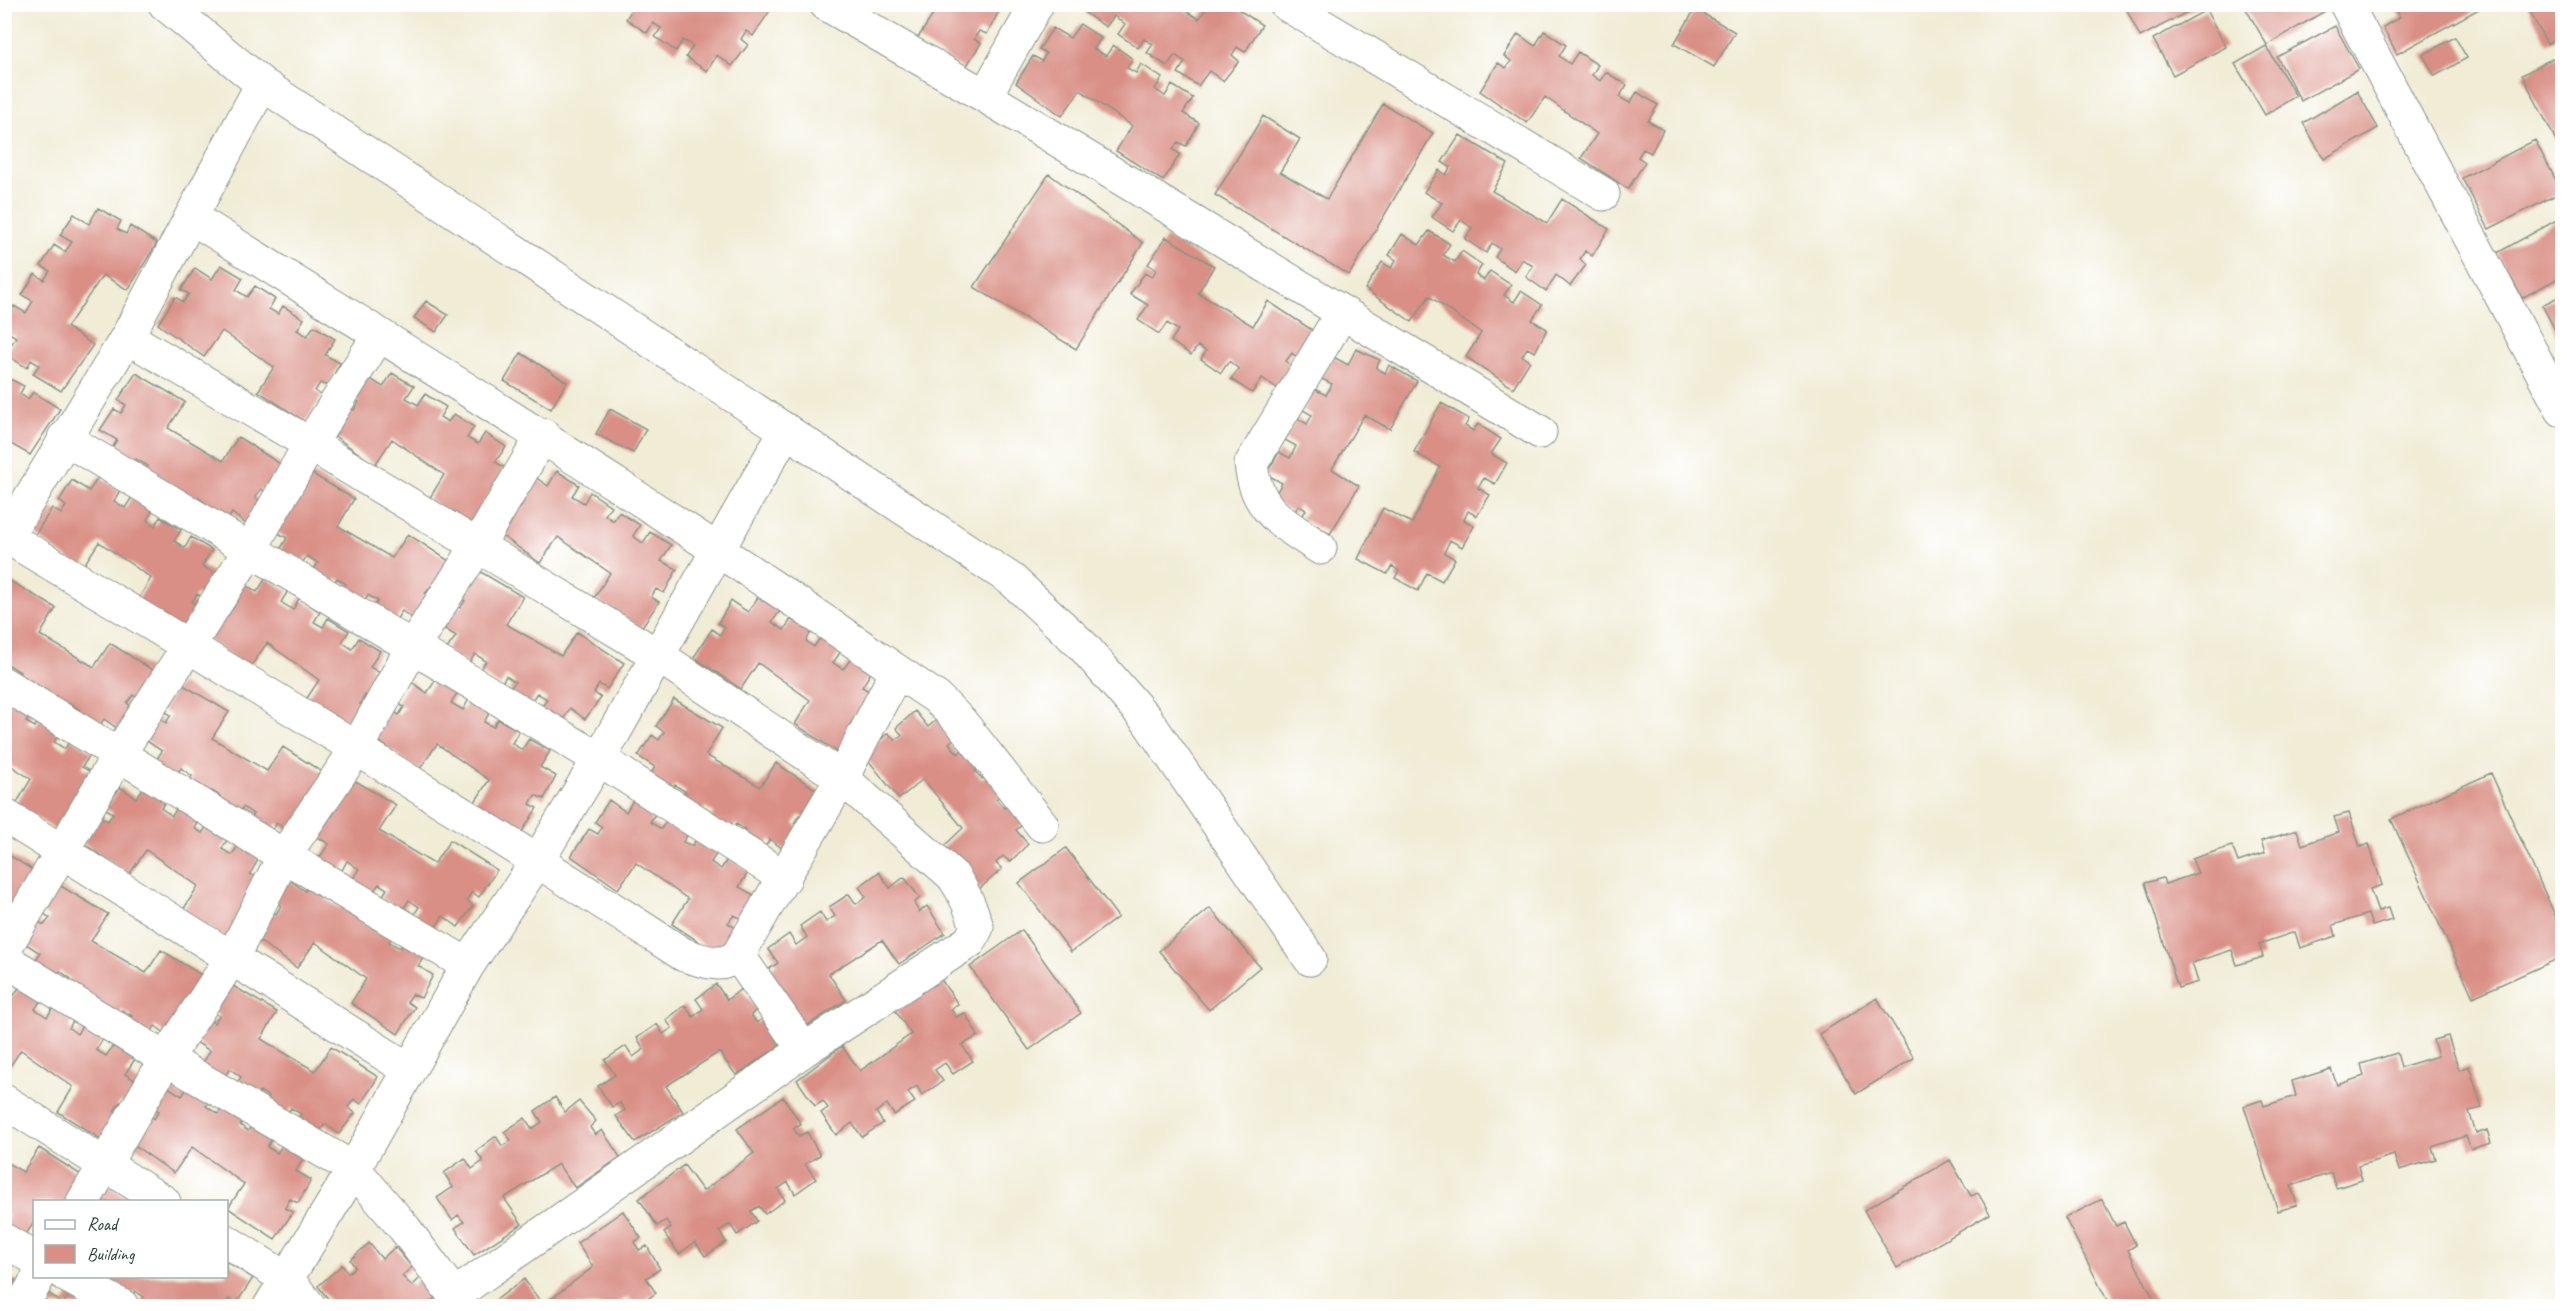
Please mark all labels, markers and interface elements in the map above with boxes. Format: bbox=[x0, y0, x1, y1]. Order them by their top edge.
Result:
legend bbox=[33, 1200, 228, 1278]
text: Road bbox=[87, 1213, 120, 1235]
text: Building bbox=[87, 1243, 136, 1265]

